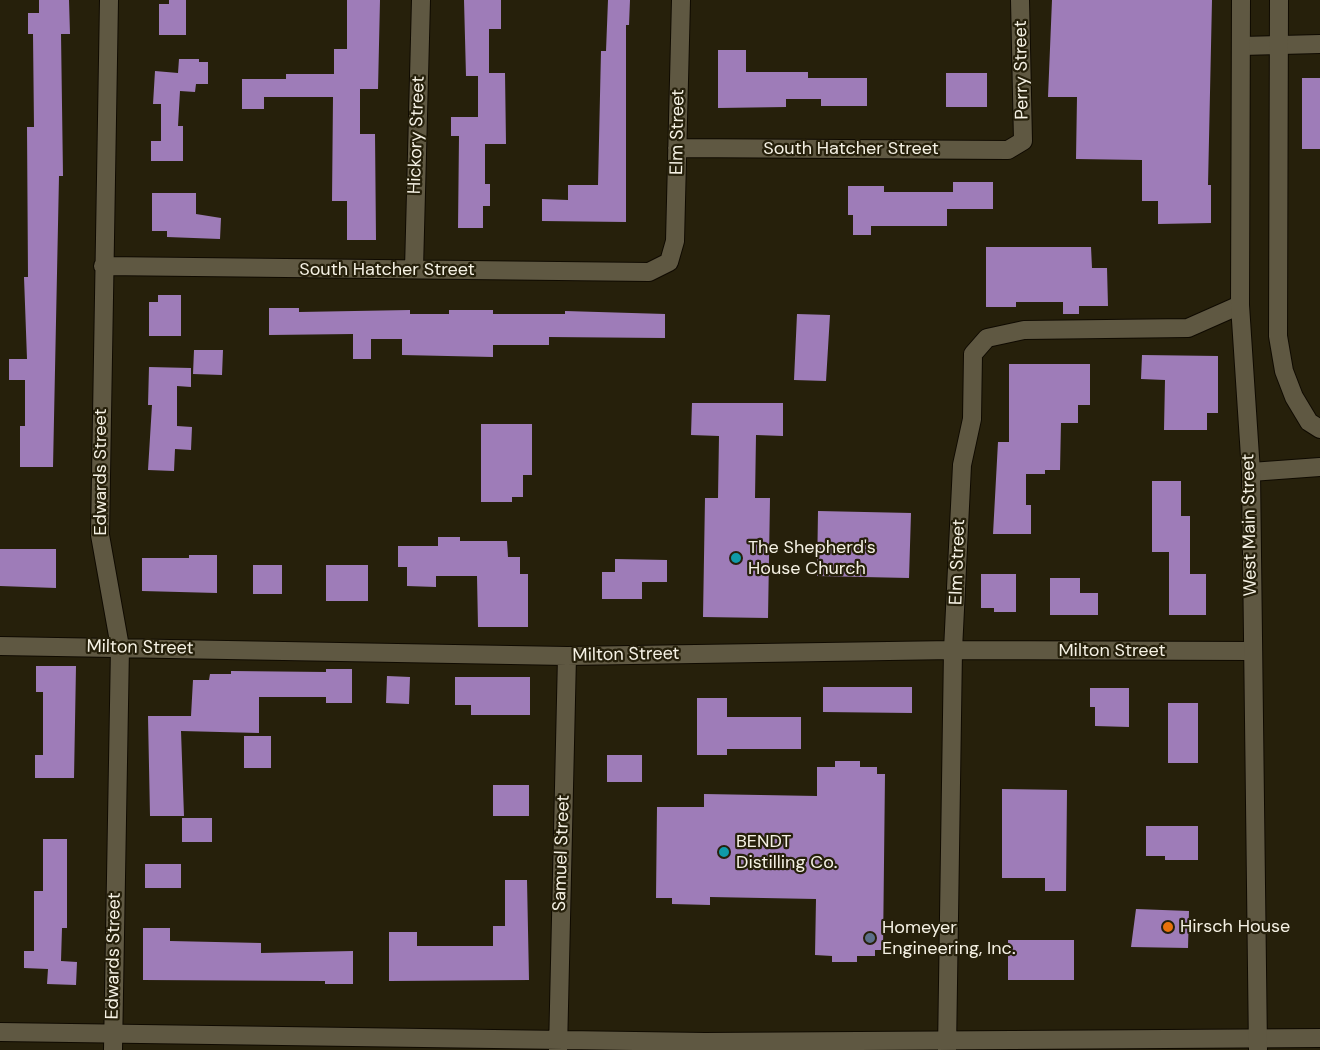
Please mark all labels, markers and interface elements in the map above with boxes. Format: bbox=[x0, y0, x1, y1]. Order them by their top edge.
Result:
street label: Perry Street bbox=[1010, 20, 1034, 120]
street label: Hickory Street bbox=[404, 75, 430, 195]
street label: Elm Street bbox=[666, 89, 690, 175]
street label: South Hatcher Street bbox=[763, 138, 939, 160]
street label: South Hatcher Street bbox=[299, 259, 475, 281]
street label: Edwards Street bbox=[90, 408, 112, 536]
street label: West Main Street bbox=[1238, 454, 1262, 596]
street label: Elm Street bbox=[946, 519, 970, 605]
place label: The Shepherd's House Church bbox=[748, 537, 876, 580]
marker: The Shepherd's House Church bbox=[729, 551, 743, 565]
street label: Milton Street bbox=[86, 636, 194, 660]
street label: Milton Street bbox=[1058, 640, 1166, 662]
street label: Milton Street bbox=[572, 643, 680, 667]
street label: Samuel Street bbox=[549, 794, 575, 912]
place label: BENDT Distilling Co. bbox=[736, 831, 837, 874]
marker: BENDT Distilling Co. bbox=[717, 845, 731, 859]
street label: Edwards Street bbox=[102, 892, 126, 1020]
place label: Hirsch House bbox=[1180, 916, 1290, 938]
place label: Homeyer Engineering, Inc. bbox=[882, 917, 1015, 960]
marker: Hirsch House bbox=[1161, 920, 1175, 934]
marker: Homeyer Engineering, Inc. bbox=[863, 931, 877, 945]

